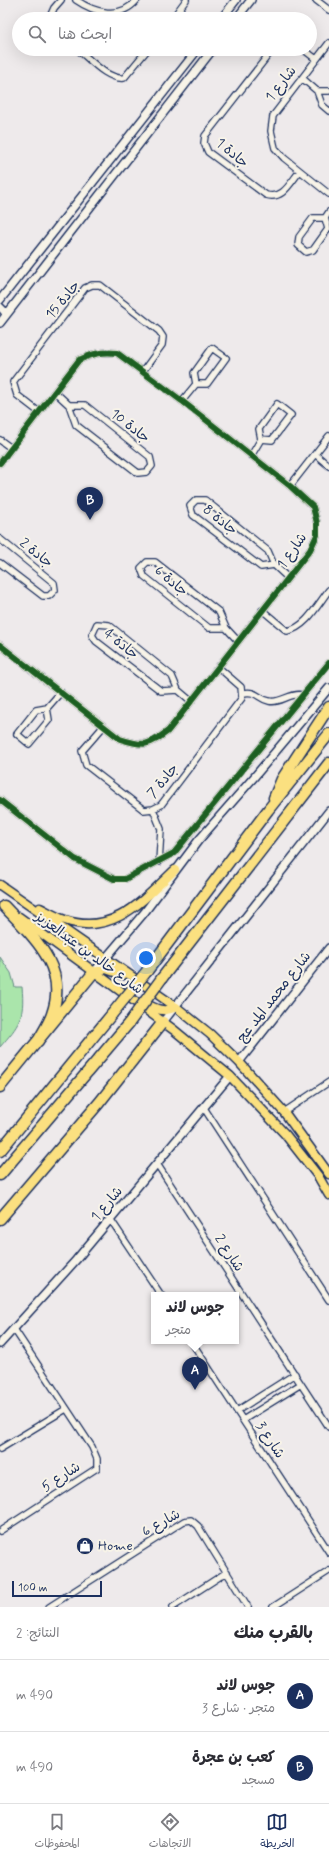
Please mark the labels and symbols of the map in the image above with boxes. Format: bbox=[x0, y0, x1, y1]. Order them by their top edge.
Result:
street label: شارع 1 bbox=[261, 63, 301, 105]
street label: جادة 1 bbox=[212, 134, 252, 172]
street label: جادة 15 bbox=[42, 277, 84, 323]
street label: جادة 10 bbox=[107, 405, 153, 447]
pin: B bbox=[77, 487, 103, 520]
street label: جادة 8 bbox=[199, 501, 241, 539]
street label: شارع 1 bbox=[273, 529, 311, 573]
street label: جادة 2 bbox=[16, 534, 56, 572]
street label: جادة 6 bbox=[151, 562, 191, 600]
street label: جادة 4 bbox=[100, 625, 142, 663]
street label: جادة 7 bbox=[143, 760, 183, 802]
street label: شارع خالد بن عبدالعزيز bbox=[30, 907, 147, 998]
your location bbox=[136, 948, 156, 968]
street label: شارع محمد المد عج bbox=[233, 948, 315, 1046]
street label: شارع 1 bbox=[87, 1183, 127, 1225]
street label: شارع 2 bbox=[210, 1231, 248, 1275]
pin: A bbox=[182, 1357, 208, 1390]
street label: شارع 3 bbox=[251, 1418, 289, 1462]
street label: شارع 5 bbox=[38, 1458, 84, 1496]
street label: شارع 6 bbox=[139, 1505, 183, 1541]
shop icon: Home bbox=[75, 1536, 95, 1556]
place label: Home bbox=[98, 1537, 133, 1555]
scale bar bbox=[12, 1579, 102, 1598]

